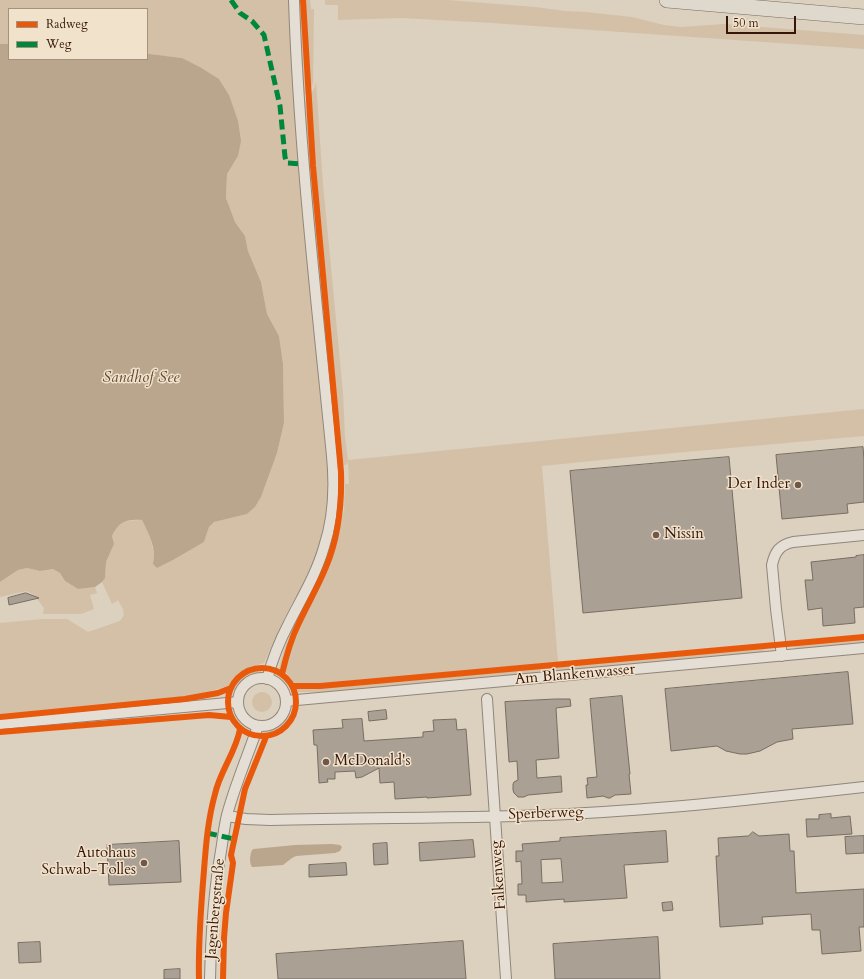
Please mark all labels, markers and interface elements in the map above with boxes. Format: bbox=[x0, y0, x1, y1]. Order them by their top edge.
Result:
legend bbox=[8, 8, 148, 60]
scale bar bbox=[728, 8, 798, 34]
text: 50 m bbox=[733, 15, 759, 31]
text: Radweg bbox=[46, 16, 88, 32]
text: Weg bbox=[46, 36, 71, 52]
water label: Sandhof See bbox=[102, 368, 180, 388]
place label: Der Inder bbox=[728, 476, 790, 494]
marker: Der Inder bbox=[793, 480, 803, 490]
place label: Nissin bbox=[664, 526, 704, 544]
marker: Nissin bbox=[651, 530, 661, 540]
street label: Am Blankenwasser bbox=[514, 661, 636, 689]
place label: McDonald's bbox=[334, 753, 410, 771]
marker: McDonald's bbox=[321, 757, 331, 767]
street label: Sperberweg bbox=[508, 804, 584, 824]
street label: Falkenweg bbox=[488, 840, 510, 910]
place label: Autohaus Schwab-Tolles bbox=[42, 845, 136, 880]
marker: Autohaus Schwab-Tolles bbox=[139, 858, 149, 868]
street label: Jagenbergstraße bbox=[203, 858, 229, 960]

